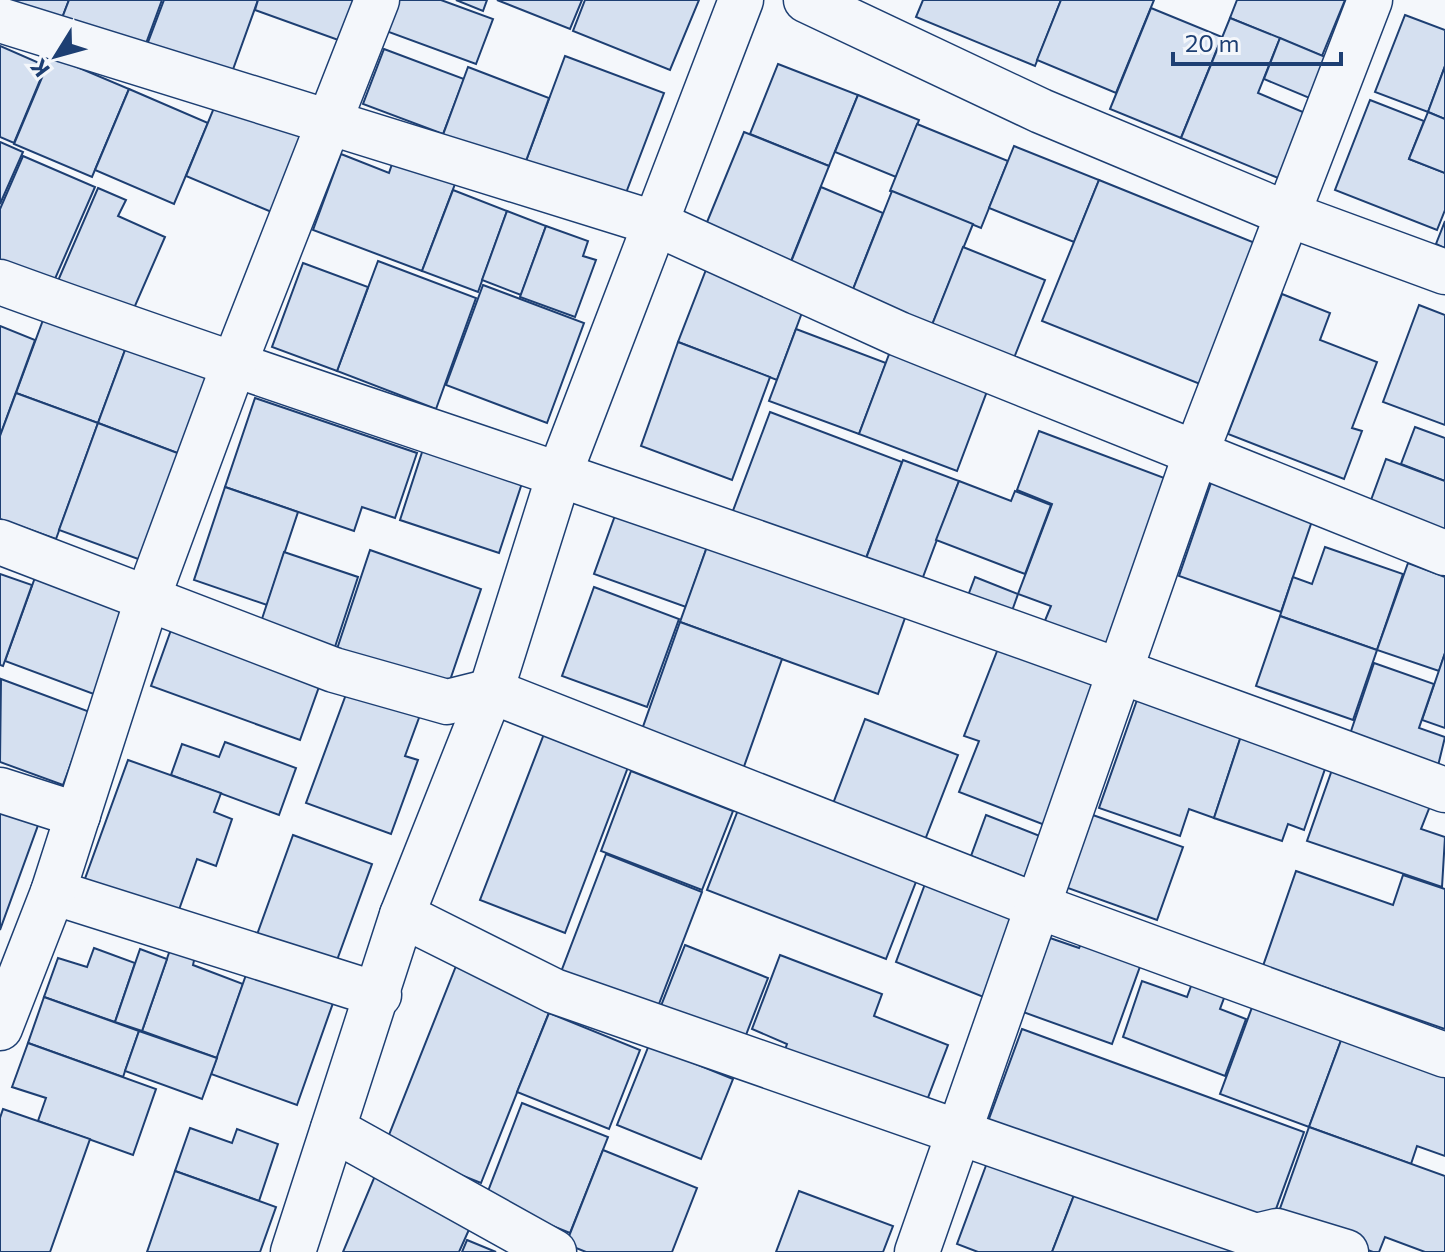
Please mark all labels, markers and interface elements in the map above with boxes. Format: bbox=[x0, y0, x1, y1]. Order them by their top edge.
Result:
north arrow bbox=[16, 16, 96, 96]
scale bar bbox=[1173, 16, 1341, 66]
text: 20 m bbox=[1185, 28, 1239, 57]
text: K bbox=[24, 54, 55, 83]

